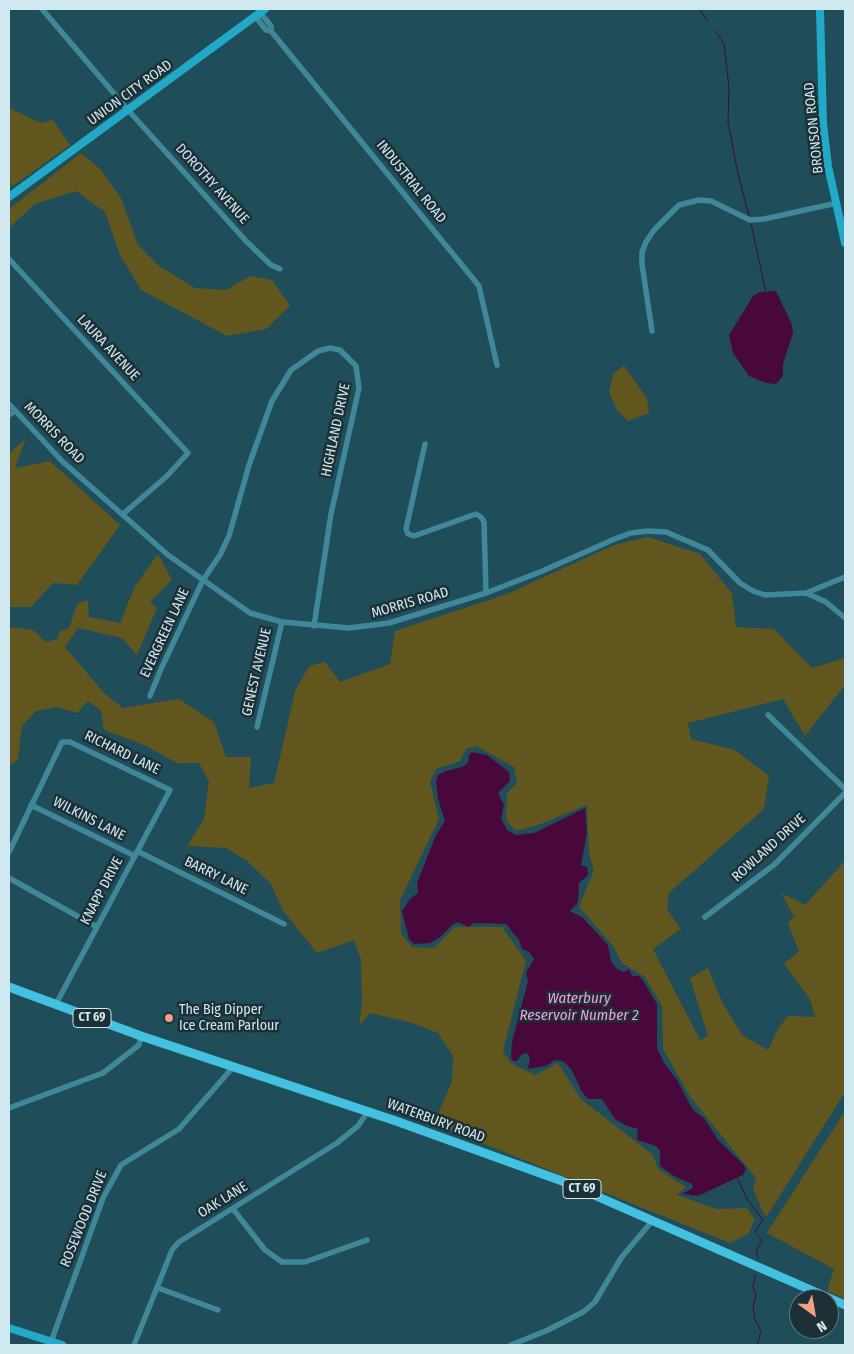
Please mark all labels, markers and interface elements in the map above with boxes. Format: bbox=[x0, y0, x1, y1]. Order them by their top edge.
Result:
street label: UNION CITY ROAD bbox=[85, 57, 175, 129]
street label: BRONSON ROAD bbox=[801, 82, 827, 174]
street label: INDUSTRIAL ROAD bbox=[373, 137, 449, 227]
street label: DOROTHY AVENUE bbox=[172, 140, 252, 228]
street label: LAURA AVENUE bbox=[73, 312, 143, 384]
street label: HIGHLAND DRIVE bbox=[318, 382, 354, 478]
street label: MORRIS ROAD bbox=[20, 399, 88, 467]
street label: MORRIS ROAD bbox=[370, 584, 450, 622]
street label: EVERGREEN LANE bbox=[137, 586, 193, 680]
street label: GENEST AVENUE bbox=[239, 626, 275, 718]
street label: RICHARD LANE bbox=[81, 727, 163, 779]
street label: WILKINS LANE bbox=[50, 794, 128, 844]
street label: ROWLAND DRIVE bbox=[729, 811, 809, 885]
street label: BARRY LANE bbox=[181, 853, 251, 899]
street label: KNAPP DRIVE bbox=[77, 854, 127, 928]
water label: Waterbury Reservoir Number 2 bbox=[519, 990, 639, 1025]
place label: The Big Dipper Ice Cream Parlour bbox=[179, 1002, 279, 1034]
road number: CT 69 bbox=[73, 1008, 111, 1028]
marker: The Big Dipper Ice Cream Parlour bbox=[163, 1012, 175, 1024]
street label: WATERBURY ROAD bbox=[385, 1096, 487, 1146]
street label: ROSEWOOD DRIVE bbox=[57, 1168, 111, 1270]
street label: OAK LANE bbox=[195, 1178, 251, 1222]
road number: CT 69 bbox=[563, 1180, 601, 1198]
north arrow bbox=[789, 1289, 839, 1339]
text: N bbox=[814, 1317, 830, 1336]

